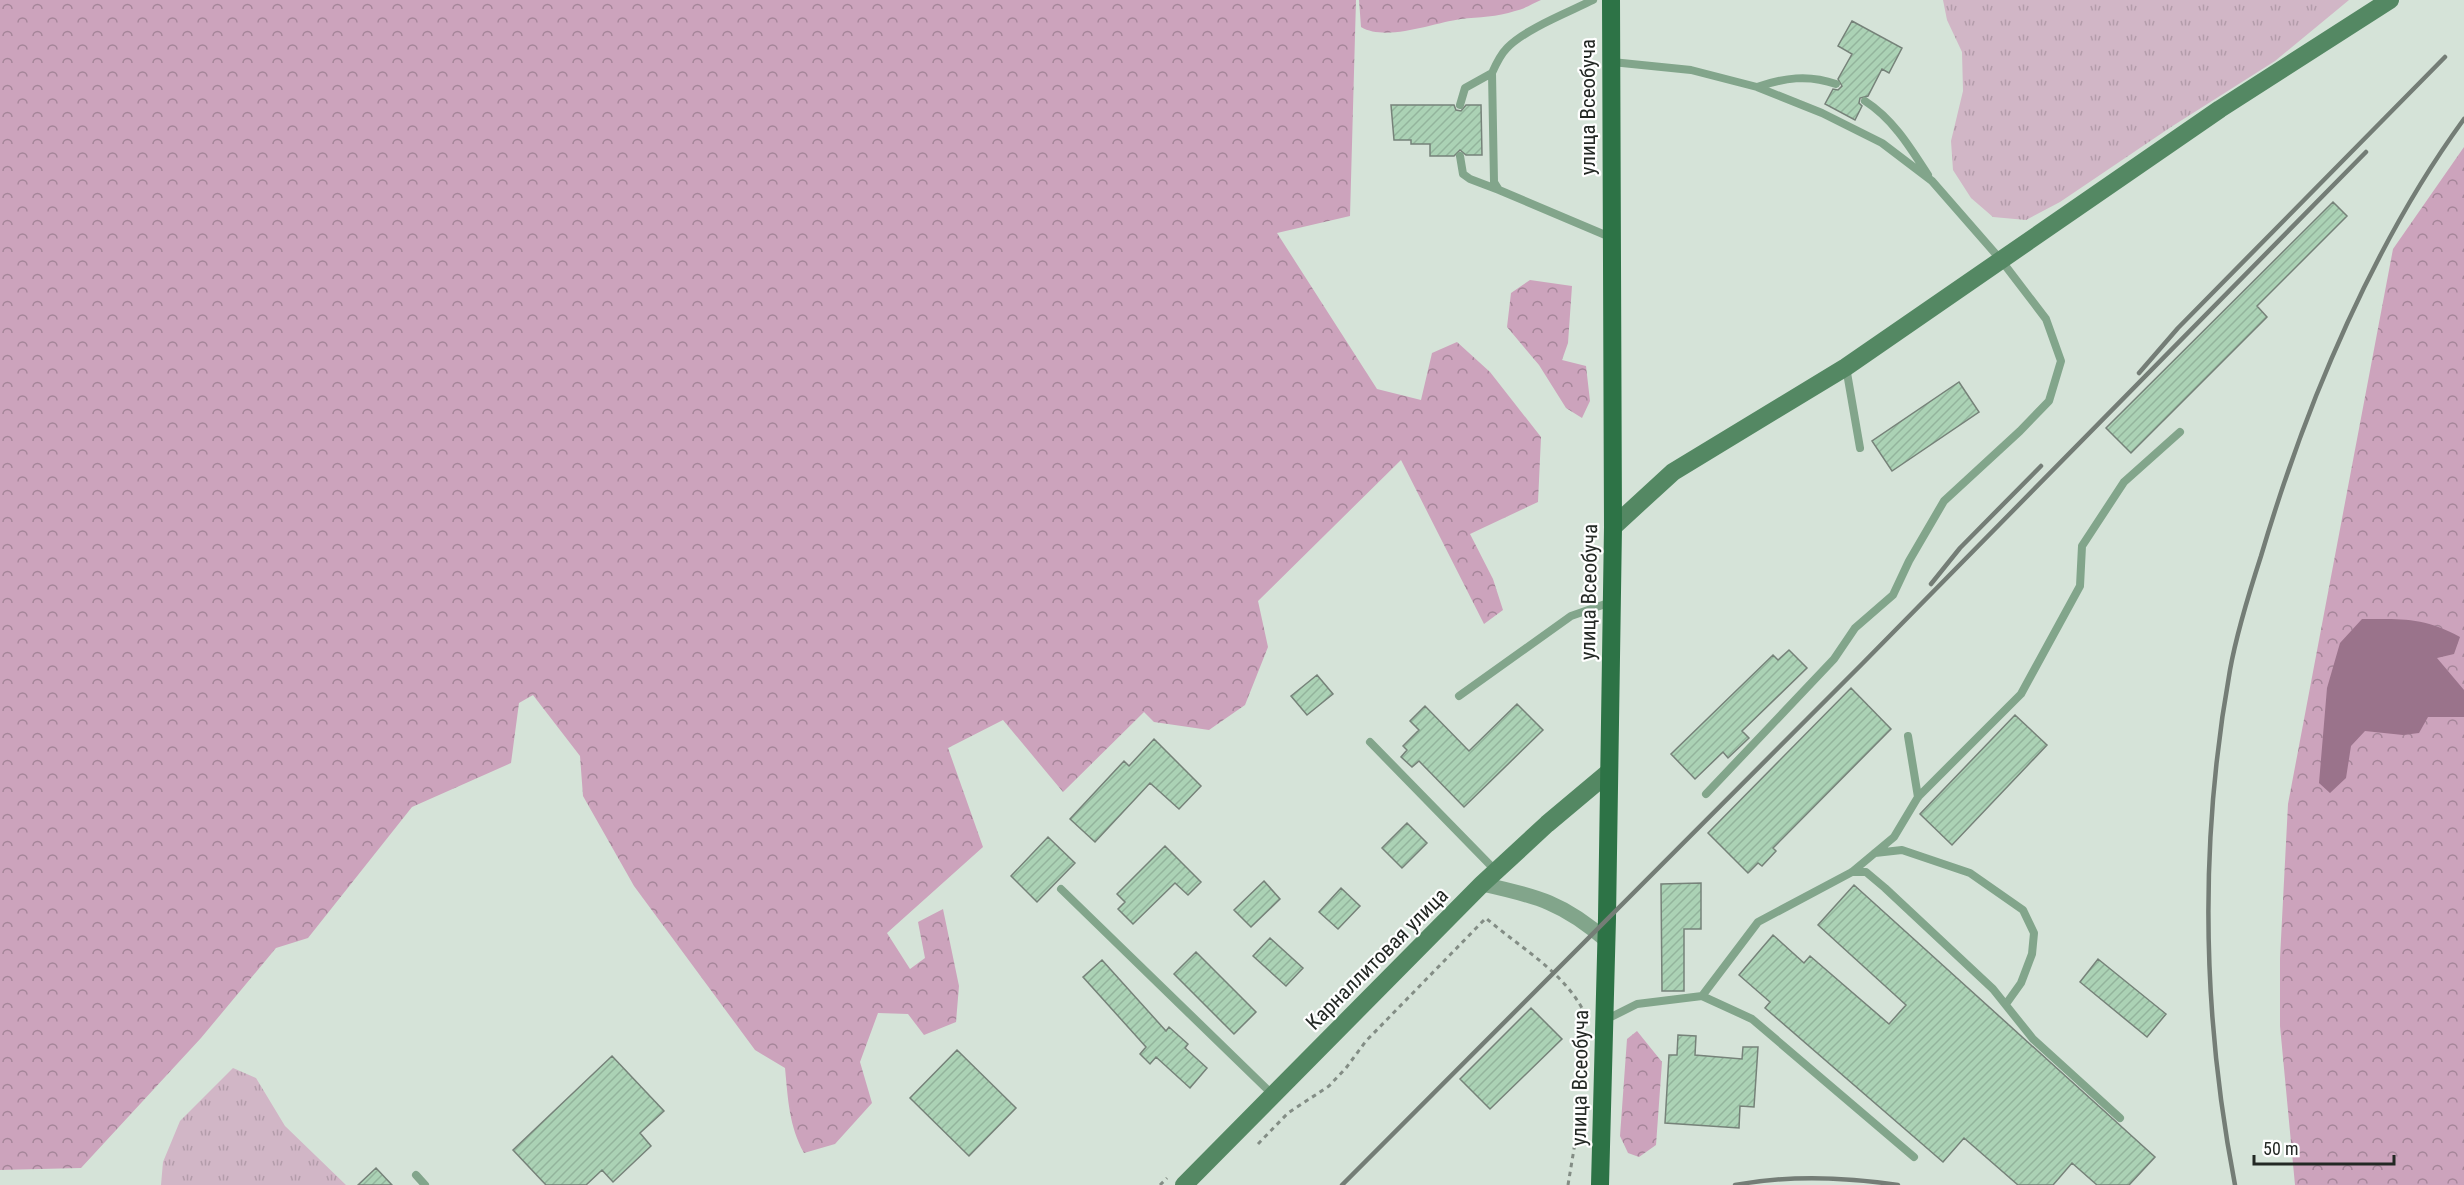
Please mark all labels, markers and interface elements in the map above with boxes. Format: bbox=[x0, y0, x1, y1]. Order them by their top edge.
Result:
street label: улица Всеобуча bbox=[1576, 39, 1600, 175]
street label: улица Всеобуча bbox=[1576, 524, 1602, 660]
street label: Карналлитовая улица bbox=[1301, 883, 1453, 1035]
street label: улица Всеобуча bbox=[1567, 1010, 1593, 1146]
scale bar bbox=[2254, 1128, 2394, 1166]
text: 50 m bbox=[2263, 1138, 2298, 1159]

